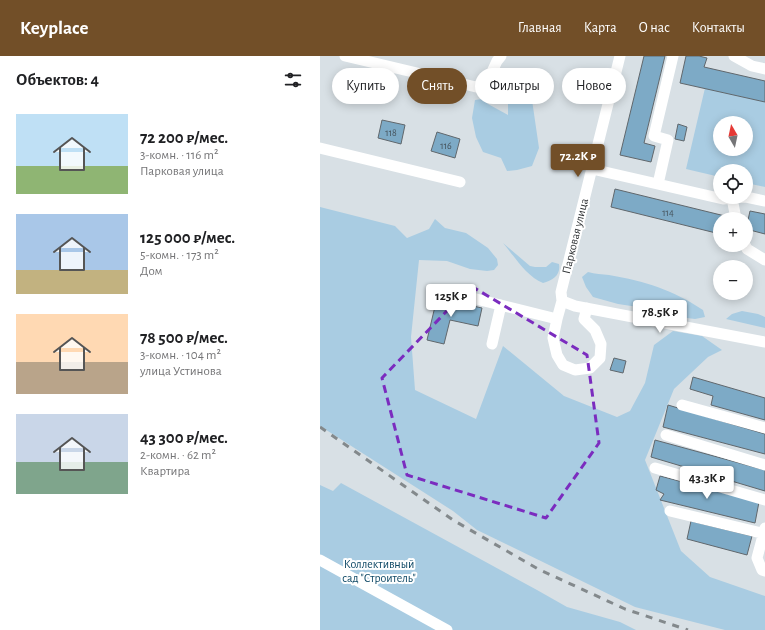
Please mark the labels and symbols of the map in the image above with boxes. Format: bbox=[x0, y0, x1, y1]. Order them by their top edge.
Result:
north arrow bbox=[713, 116, 753, 156]
house number: 118 bbox=[385, 128, 397, 138]
house number: 116 bbox=[440, 141, 452, 151]
pin: 72.2K ₽ bbox=[541, 144, 615, 178]
street label: Парковая улица bbox=[560, 197, 591, 275]
house number: 114 bbox=[662, 208, 674, 218]
pin: 125K ₽ bbox=[418, 284, 484, 318]
pin: 78.5K ₽ bbox=[623, 300, 697, 334]
pin: 43.3K ₽ bbox=[670, 466, 744, 500]
park label: Коллективный сад "Строитель" bbox=[342, 558, 416, 584]

